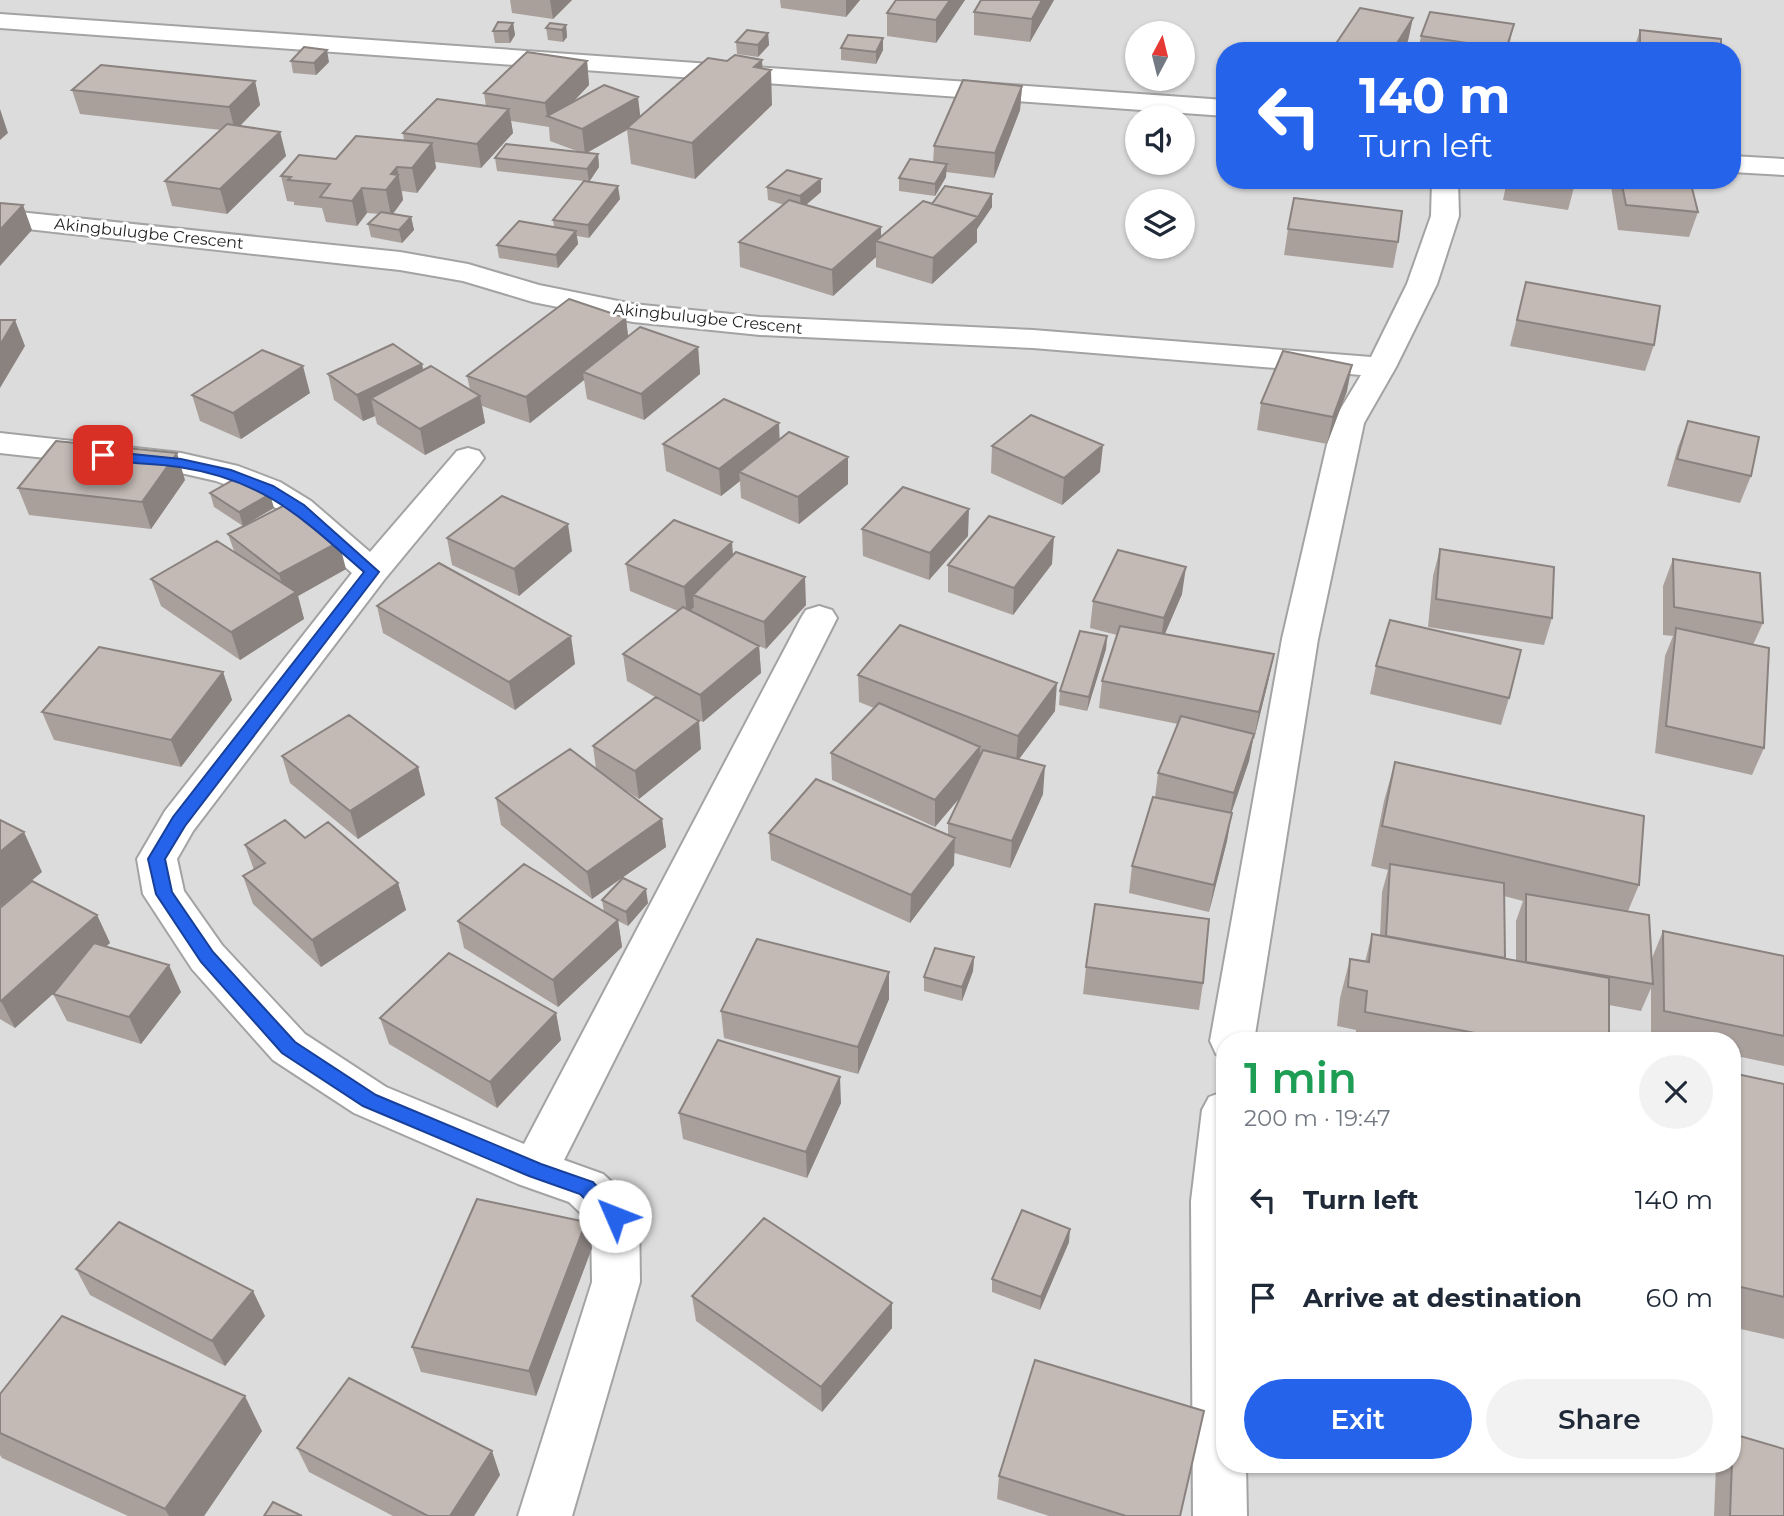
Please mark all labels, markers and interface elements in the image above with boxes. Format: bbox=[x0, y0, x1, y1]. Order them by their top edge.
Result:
north arrow bbox=[1125, 21, 1195, 91]
map controls bbox=[1125, 21, 1195, 259]
text: 140 m bbox=[1359, 66, 1511, 125]
icon: left bbox=[1244, 70, 1335, 161]
button: sound bbox=[1125, 105, 1195, 175]
text: Turn left bbox=[1359, 126, 1493, 165]
button: layers bbox=[1125, 189, 1195, 259]
street label: Akingbulugbe Crescent bbox=[53, 214, 245, 253]
street label: Akingbulugbe Crescent bbox=[612, 299, 804, 338]
pin bbox=[73, 425, 133, 485]
icon: arrive bbox=[84, 436, 122, 474]
text: 1 min bbox=[1244, 1052, 1357, 1104]
button: close bbox=[1639, 1055, 1713, 1129]
text: 200 m · 19:47 bbox=[1244, 1104, 1391, 1132]
position arrow bbox=[578, 1179, 652, 1253]
icon: left bbox=[1244, 1181, 1282, 1219]
text: Turn left bbox=[1303, 1184, 1419, 1216]
text: 140 m bbox=[1635, 1184, 1713, 1216]
icon: arrive bbox=[1244, 1279, 1282, 1317]
text: Arrive at destination bbox=[1303, 1282, 1582, 1314]
text: 60 m bbox=[1646, 1282, 1713, 1314]
button: Exit bbox=[1244, 1379, 1472, 1459]
button: Share bbox=[1486, 1379, 1713, 1459]

